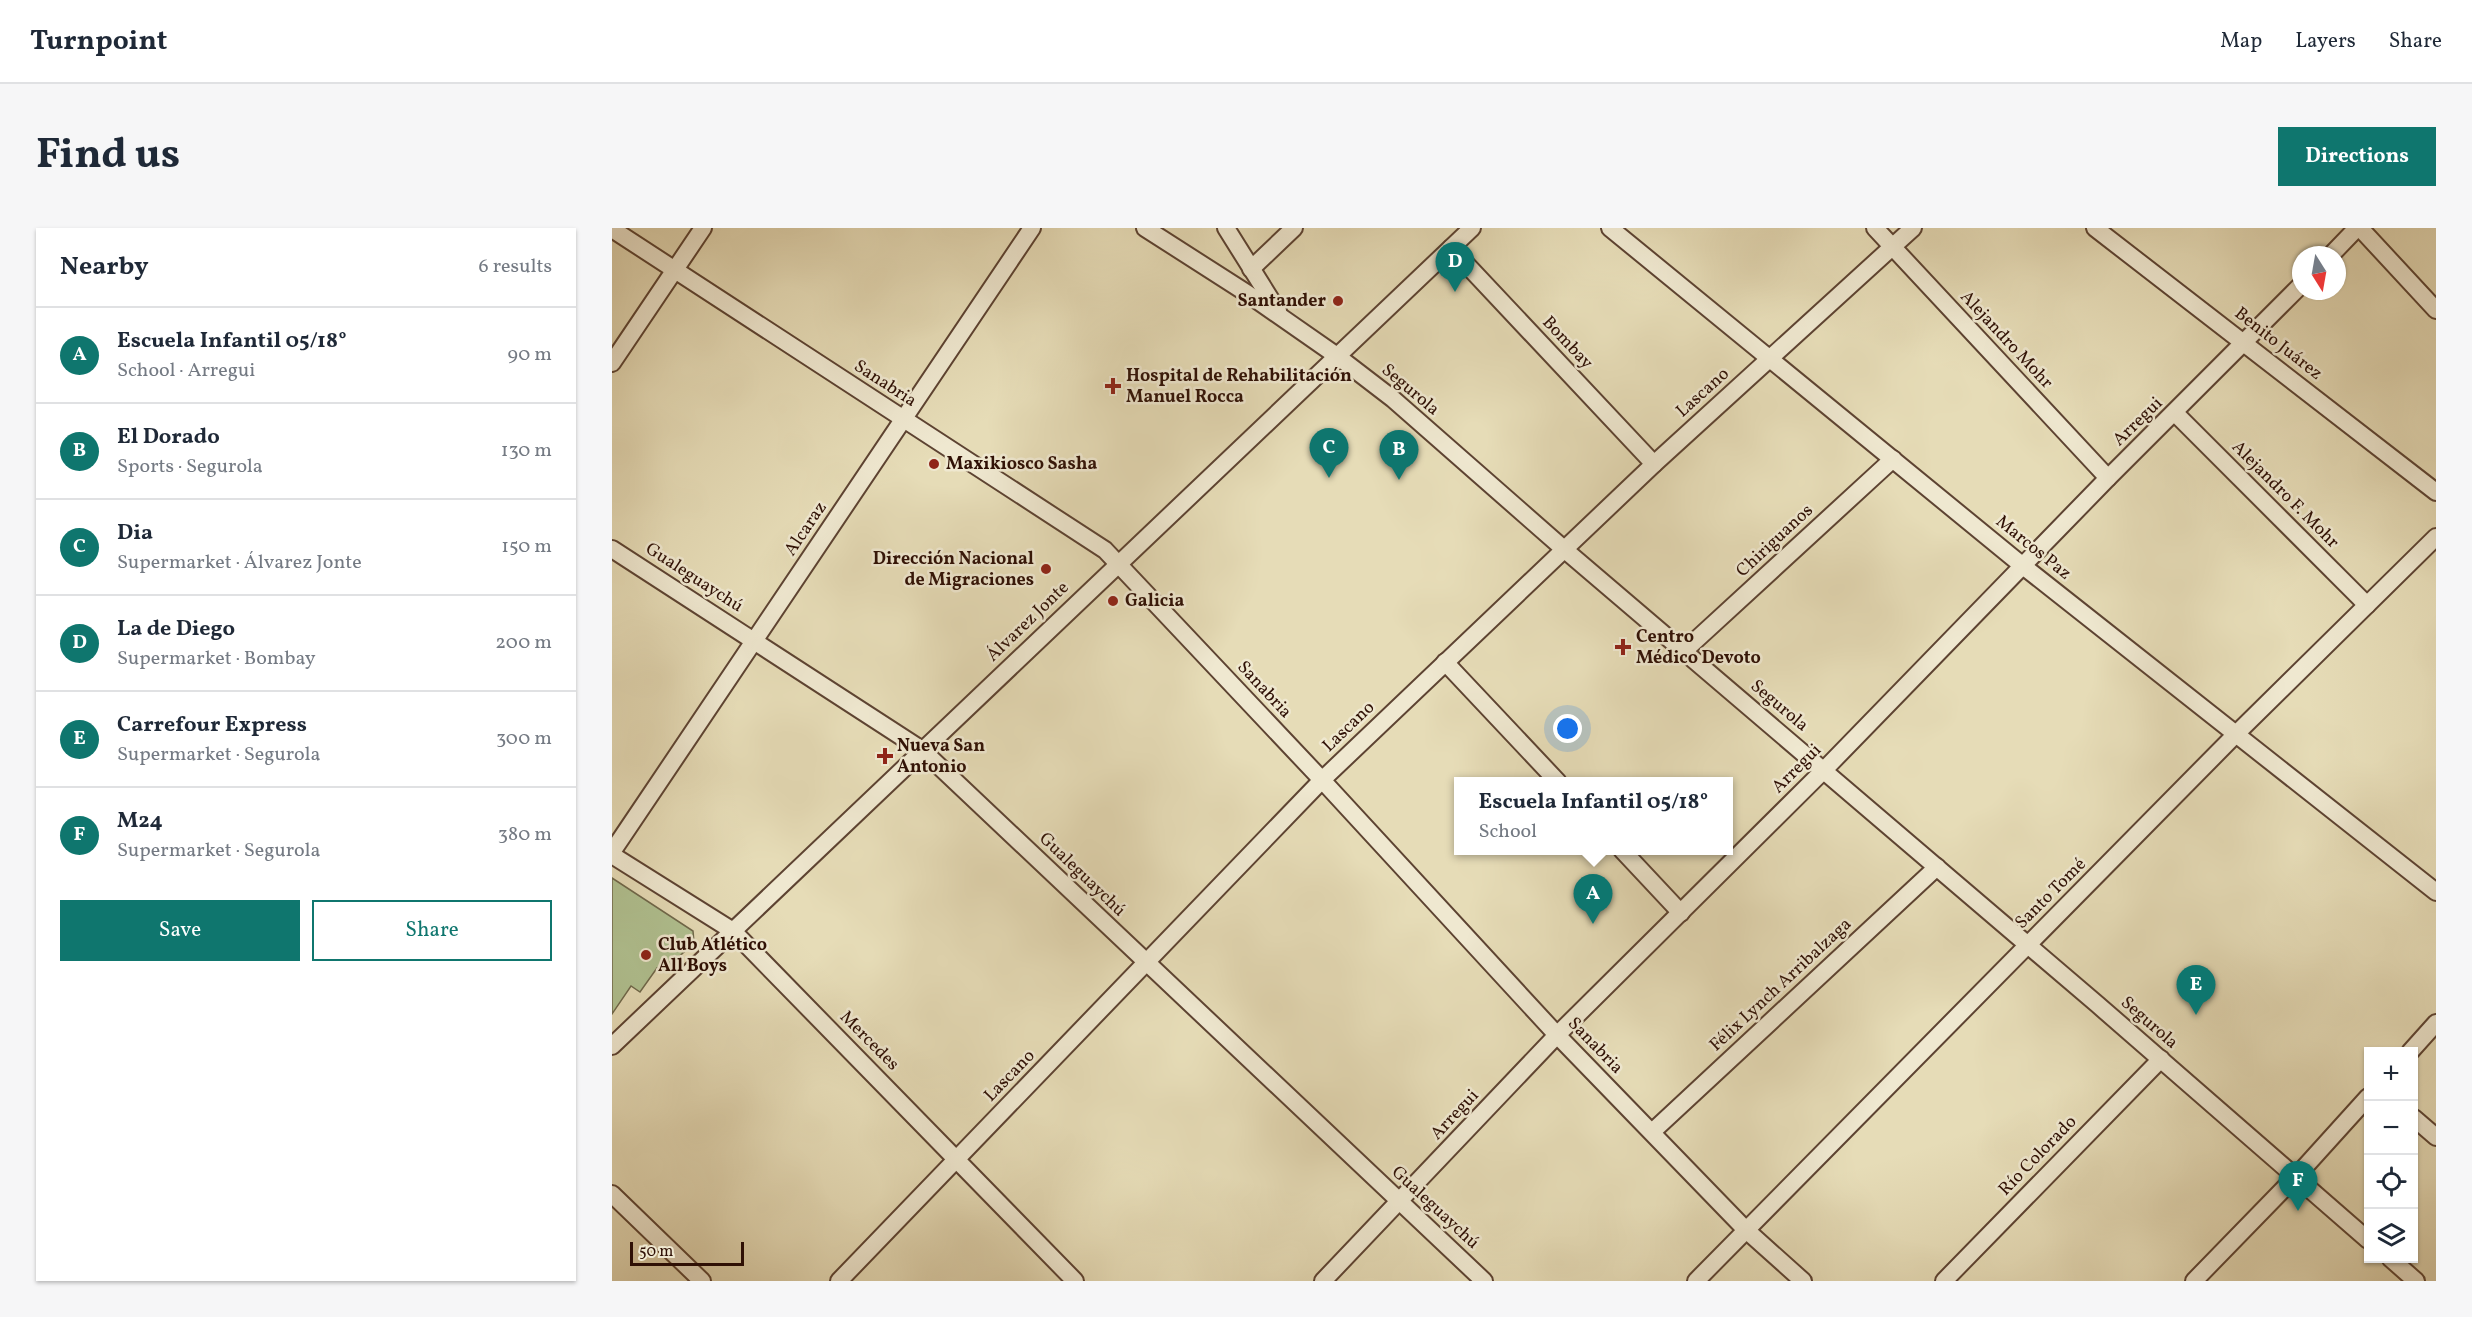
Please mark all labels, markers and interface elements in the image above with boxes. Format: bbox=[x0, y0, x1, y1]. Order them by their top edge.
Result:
text: Turnpoint bbox=[30, 22, 167, 61]
text: Map bbox=[2220, 27, 2262, 56]
text: Layers bbox=[2295, 27, 2356, 56]
text: Share bbox=[2389, 27, 2442, 56]
text: Find us bbox=[36, 127, 180, 186]
button: Directions bbox=[2278, 127, 2436, 186]
pin: D bbox=[1436, 242, 1474, 292]
north arrow bbox=[2292, 246, 2346, 300]
text: Nearby bbox=[60, 249, 149, 285]
text: 6 results bbox=[479, 253, 552, 281]
street label: Alejandro Mohr bbox=[1954, 285, 2059, 395]
place label: Santander bbox=[1238, 289, 1326, 314]
marker: Santander bbox=[1331, 294, 1345, 308]
street label: Benito Juárez bbox=[2229, 302, 2327, 386]
street label: Bombay bbox=[1536, 311, 1598, 375]
text: Escuela Infantil 05/18° bbox=[117, 326, 347, 357]
text: A bbox=[72, 341, 87, 369]
text: 90 m bbox=[508, 341, 552, 369]
street label: Sanabria bbox=[849, 354, 921, 414]
text: School · Arregui bbox=[117, 357, 255, 385]
street label: Segurola bbox=[1375, 358, 1445, 422]
street label: Lascano bbox=[1671, 362, 1735, 424]
place label: Hospital de Rehabilitación Manuel Rocca bbox=[1126, 364, 1352, 410]
marker: Hospital de Rehabilitación Manuel Rocca bbox=[1104, 377, 1122, 395]
street label: Arregui bbox=[2107, 392, 2169, 452]
text: El Dorado bbox=[117, 422, 220, 453]
pin: C bbox=[1310, 428, 1348, 478]
pin: B bbox=[1380, 430, 1418, 480]
street label: Alejandro F. Mohr bbox=[2226, 436, 2345, 555]
text: B bbox=[73, 437, 86, 465]
text: 130 m bbox=[501, 437, 552, 465]
place label: Maxikiosco Sasha bbox=[946, 452, 1097, 477]
text: Sports · Segurola bbox=[117, 453, 263, 481]
marker: Maxikiosco Sasha bbox=[927, 457, 941, 471]
street label: Alcaraz bbox=[779, 497, 833, 561]
street label: Chiriguanos bbox=[1731, 499, 1819, 583]
street label: Marcos Paz bbox=[1990, 510, 2076, 586]
text: Dia bbox=[117, 518, 153, 549]
text: C bbox=[73, 533, 86, 561]
text: 150 m bbox=[501, 533, 552, 561]
street label: Gualeguaychú bbox=[640, 537, 748, 619]
place label: Dirección Nacional de Migraciones bbox=[873, 547, 1034, 593]
text: Supermarket · Álvarez Jonte bbox=[117, 549, 362, 577]
marker: Dirección Nacional de Migraciones bbox=[1039, 562, 1053, 576]
street label: Álvarez Jonte bbox=[981, 576, 1075, 668]
place label: Galicia bbox=[1125, 589, 1185, 614]
marker: Galicia bbox=[1106, 594, 1120, 608]
text: La de Diego bbox=[117, 614, 235, 645]
place label: Centro Médico Devoto bbox=[1636, 625, 1761, 671]
text: D bbox=[72, 629, 87, 657]
text: 200 m bbox=[495, 629, 552, 657]
marker: Centro Médico Devoto bbox=[1614, 638, 1632, 656]
text: Supermarket · Bombay bbox=[117, 645, 316, 673]
street label: Sanabria bbox=[1231, 656, 1297, 724]
street label: Segurola bbox=[1744, 674, 1814, 738]
street label: Lascano bbox=[1317, 696, 1381, 758]
text: Carrefour Express bbox=[117, 710, 307, 741]
your location bbox=[1553, 714, 1582, 743]
text: E bbox=[73, 725, 86, 753]
text: 300 m bbox=[496, 725, 552, 753]
place label: Nueva San Antonio bbox=[897, 734, 985, 780]
street label: Arregui bbox=[1767, 739, 1827, 799]
text: Supermarket · Segurola bbox=[117, 741, 320, 769]
marker: Nueva San Antonio bbox=[878, 749, 892, 763]
popup bbox=[1454, 777, 1733, 855]
text: Escuela Infantil 05/18° bbox=[1479, 787, 1709, 818]
text: M24 bbox=[117, 806, 163, 837]
text: School bbox=[1479, 818, 1537, 846]
text: F bbox=[74, 821, 85, 849]
text: 380 m bbox=[498, 821, 552, 849]
street label: Gualeguaychú bbox=[1033, 827, 1131, 923]
text: Supermarket · Segurola bbox=[117, 837, 320, 865]
street label: Santo Tomé bbox=[2010, 853, 2092, 935]
pin: A bbox=[1574, 874, 1612, 924]
button: Save bbox=[60, 900, 300, 961]
button: Share bbox=[312, 900, 552, 961]
street label: Félix Lynch Arribalzaga bbox=[1704, 912, 1858, 1058]
place label: Club Atlético All Boys bbox=[658, 933, 767, 979]
marker: Club Atlético All Boys bbox=[639, 948, 653, 962]
pin: E bbox=[2176, 966, 2216, 1015]
street label: Segurola bbox=[2115, 991, 2183, 1055]
street label: Mercedes bbox=[833, 1005, 905, 1077]
street label: Sanabria bbox=[1562, 1012, 1628, 1080]
street label: Lascano bbox=[979, 1044, 1041, 1108]
map controls bbox=[2364, 1047, 2418, 1263]
button: + bbox=[2364, 1047, 2418, 1101]
street label: Arregui bbox=[1425, 1084, 1485, 1146]
button: − bbox=[2364, 1101, 2418, 1155]
street label: Río Colorado bbox=[1993, 1110, 2083, 1202]
button: locate bbox=[2364, 1155, 2418, 1209]
street label: Gualeguaychú bbox=[1386, 1161, 1484, 1255]
pin: F bbox=[2278, 1162, 2318, 1211]
button: layers bbox=[2364, 1209, 2418, 1263]
scale bar bbox=[630, 1239, 744, 1266]
text: 50 m bbox=[639, 1241, 673, 1263]

